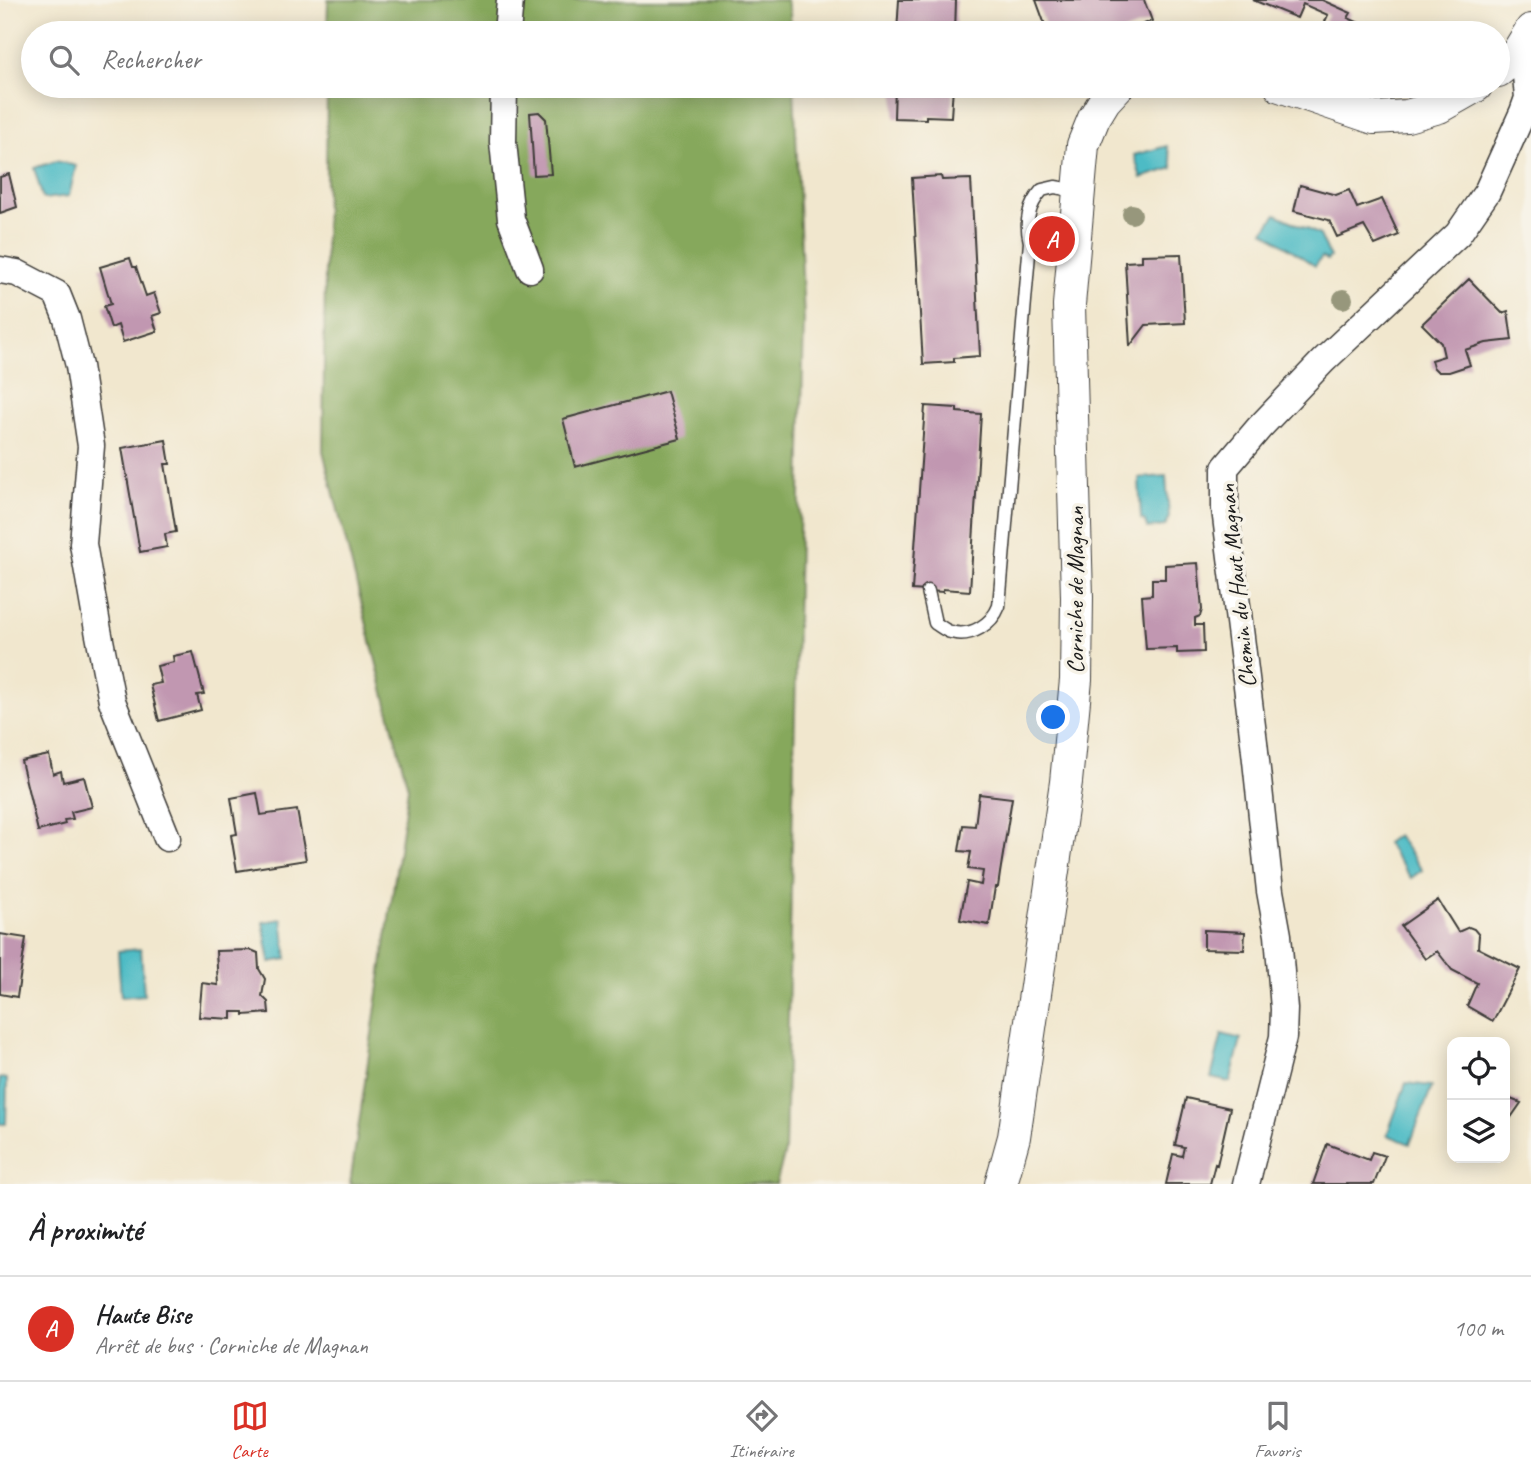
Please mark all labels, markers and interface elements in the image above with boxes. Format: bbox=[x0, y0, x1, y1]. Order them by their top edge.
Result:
search box bbox=[21, 21, 1510, 98]
icon: search bbox=[45, 41, 83, 79]
text: Rechercher bbox=[101, 43, 201, 76]
pin: A bbox=[1029, 213, 1075, 265]
street label: Chemin du Haut Magnan bbox=[1211, 483, 1263, 689]
street label: Corniche de Magnan bbox=[1060, 506, 1090, 674]
your location bbox=[1036, 700, 1070, 734]
map controls bbox=[1447, 1037, 1510, 1163]
button: locate bbox=[1447, 1037, 1510, 1100]
button: layers bbox=[1447, 1100, 1510, 1163]
text: À proximité bbox=[28, 1211, 142, 1249]
text: Haute Bise bbox=[95, 1298, 191, 1331]
text: A bbox=[45, 1314, 57, 1343]
text: 100 m bbox=[1454, 1314, 1503, 1343]
text: Arrêt de bus · Corniche de Magnan bbox=[95, 1331, 368, 1360]
tab: Carte bbox=[231, 1397, 269, 1463]
tab: Itinéraire bbox=[730, 1397, 794, 1463]
tab: Favoris bbox=[1255, 1397, 1300, 1463]

